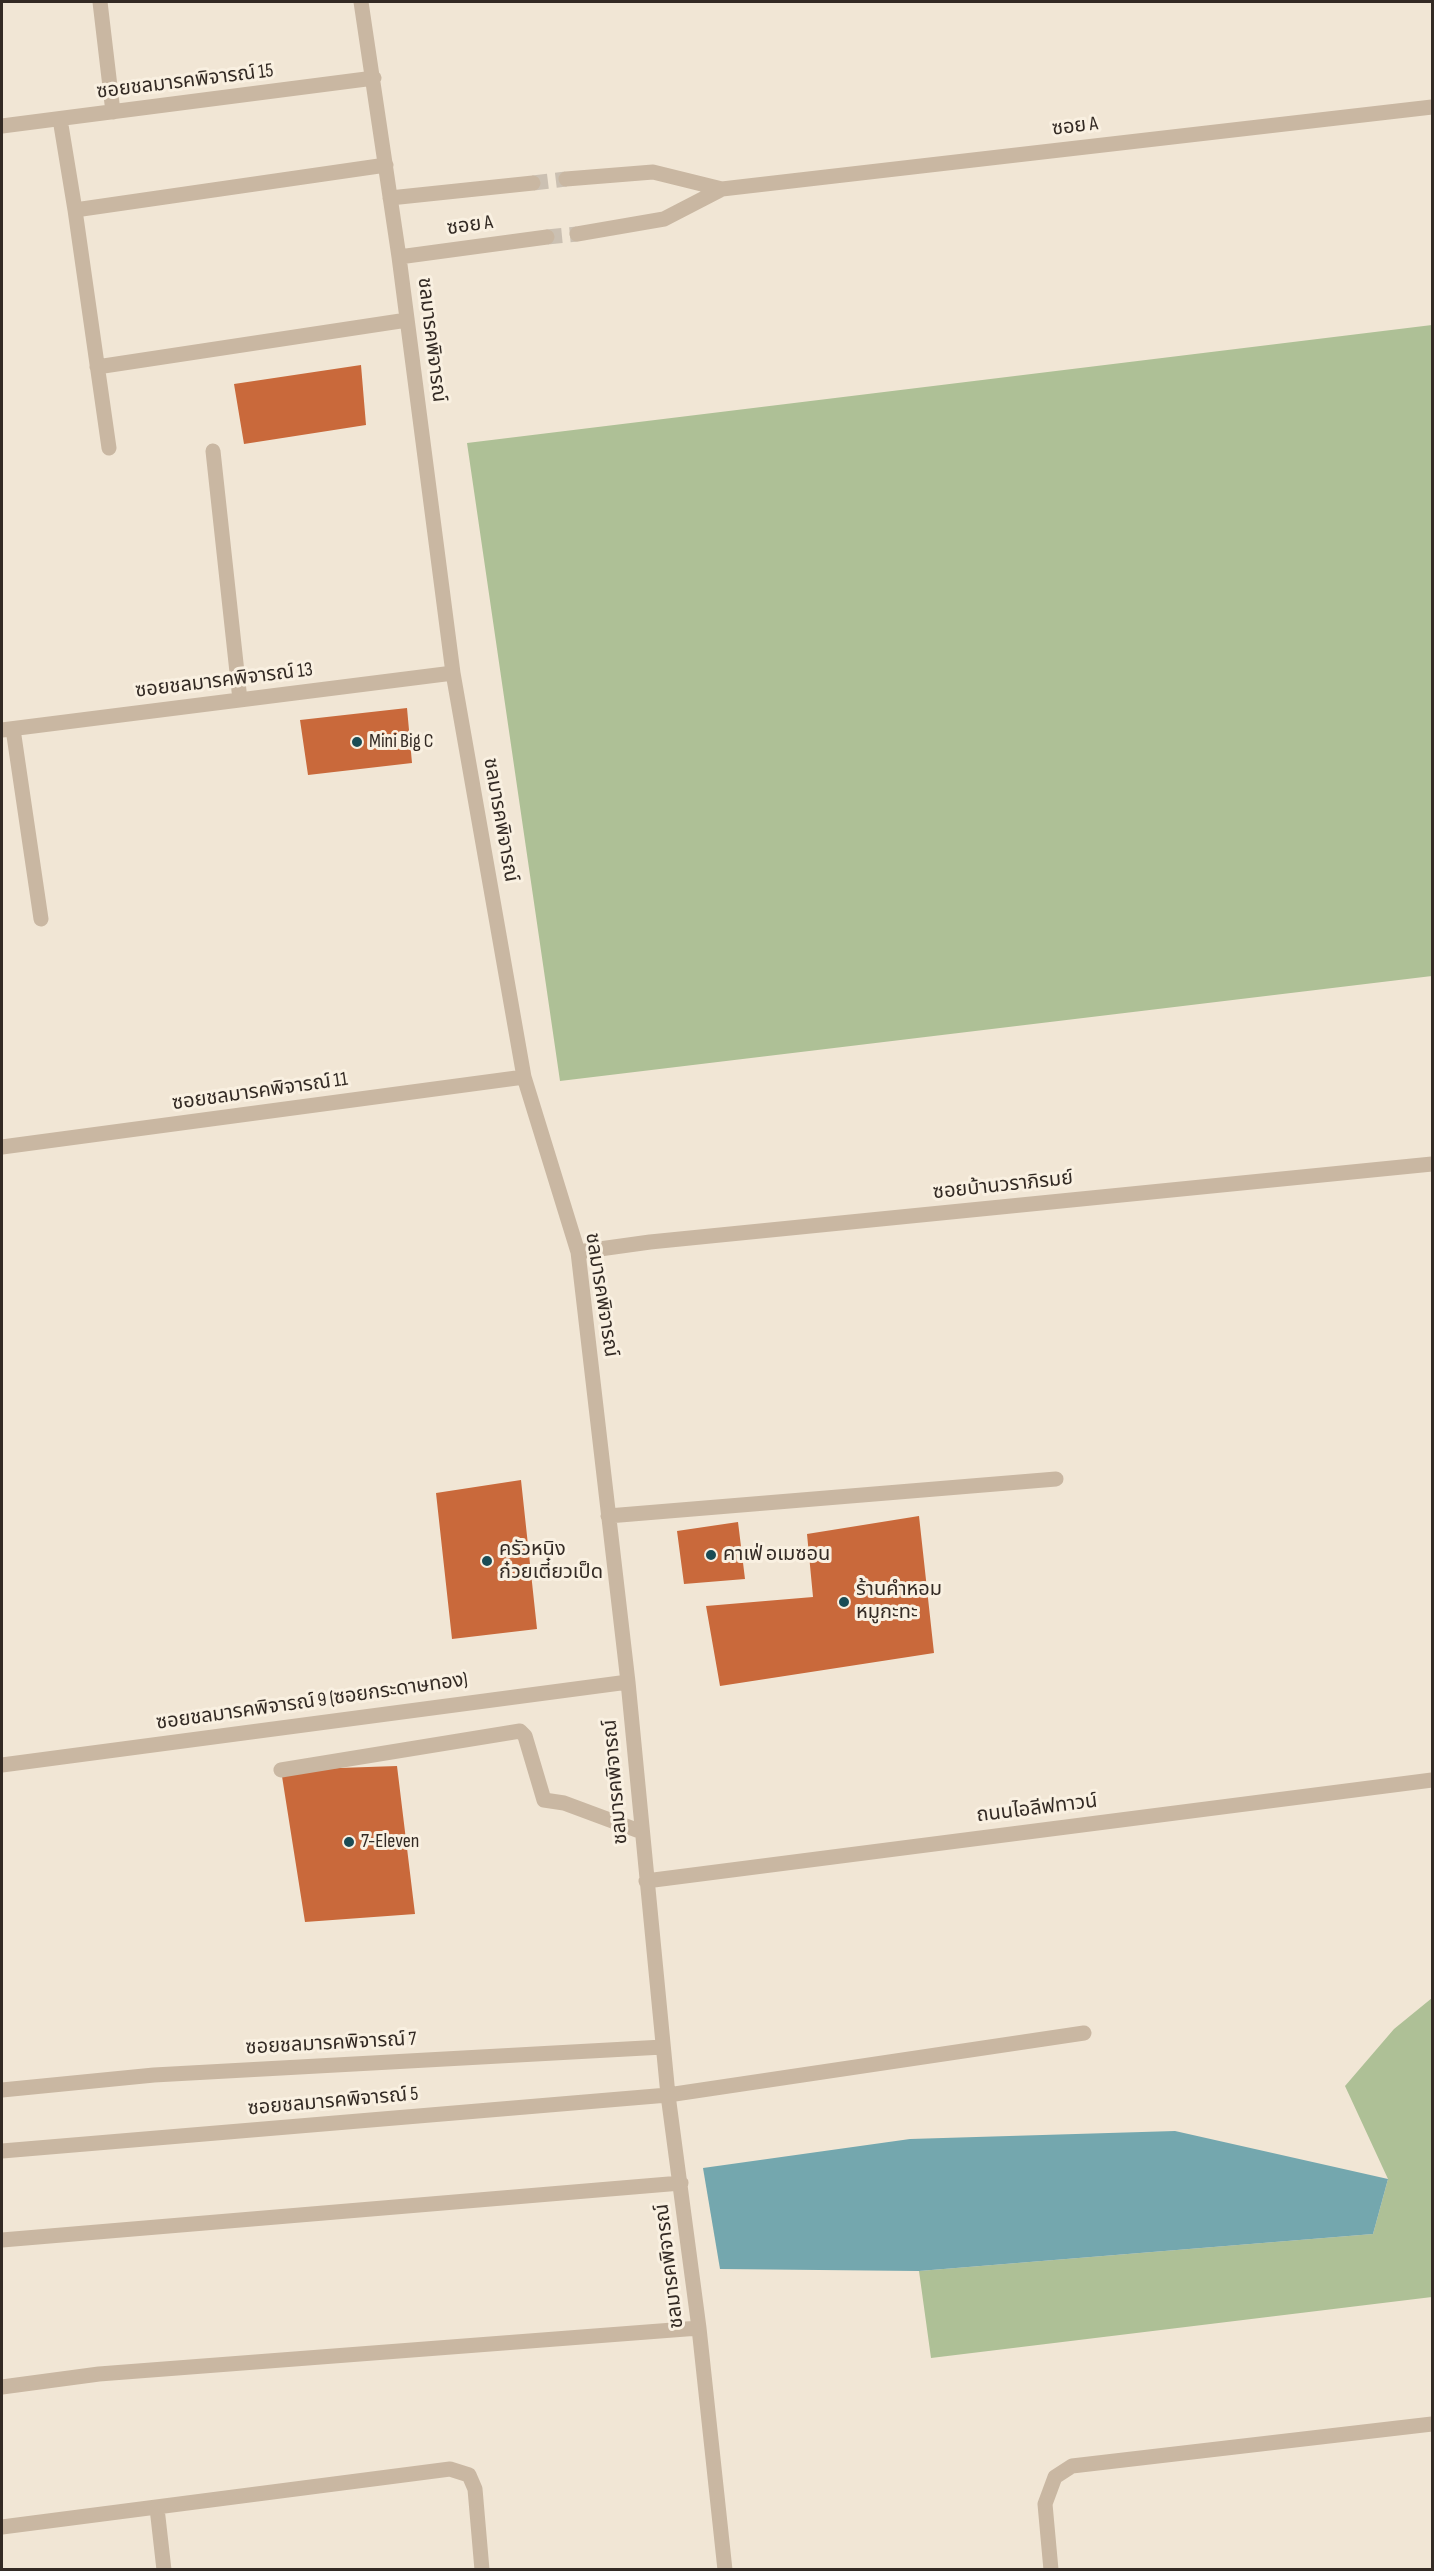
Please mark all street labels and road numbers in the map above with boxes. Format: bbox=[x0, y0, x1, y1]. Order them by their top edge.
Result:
street label: ซอยชลมารคพิจารณ์ 15 bbox=[95, 59, 275, 105]
street label: ซอย A bbox=[1051, 112, 1099, 142]
street label: ซอย A bbox=[445, 211, 495, 241]
street label: ชลมารคพิจารณ์ bbox=[411, 276, 451, 404]
street label: ซอยชลมารคพิจารณ์ 13 bbox=[134, 658, 314, 704]
street label: ชลมารคพิจารณ์ bbox=[477, 756, 523, 884]
street label: ซอยชลมารคพิจารณ์ 11 bbox=[171, 1068, 349, 1116]
street label: ซอยบ้านวราภิรมย์ bbox=[932, 1167, 1074, 1205]
street label: ชลมารคพิจารณ์ bbox=[579, 1231, 623, 1359]
street label: ซอยชลมารคพิจารณ์ 9 (ซอยกระดาษทอง) bbox=[155, 1668, 469, 1736]
street label: ชลมารคพิจารณ์ bbox=[599, 1718, 633, 1846]
street label: ถนนไอลีฟทาวน์ bbox=[975, 1790, 1099, 1828]
street label: ซอยชลมารคพิจารณ์ 7 bbox=[245, 2028, 417, 2060]
street label: ซอยชลมารคพิจารณ์ 5 bbox=[247, 2083, 419, 2121]
street label: ชลมารคพิจารณ์ bbox=[650, 2202, 690, 2330]

